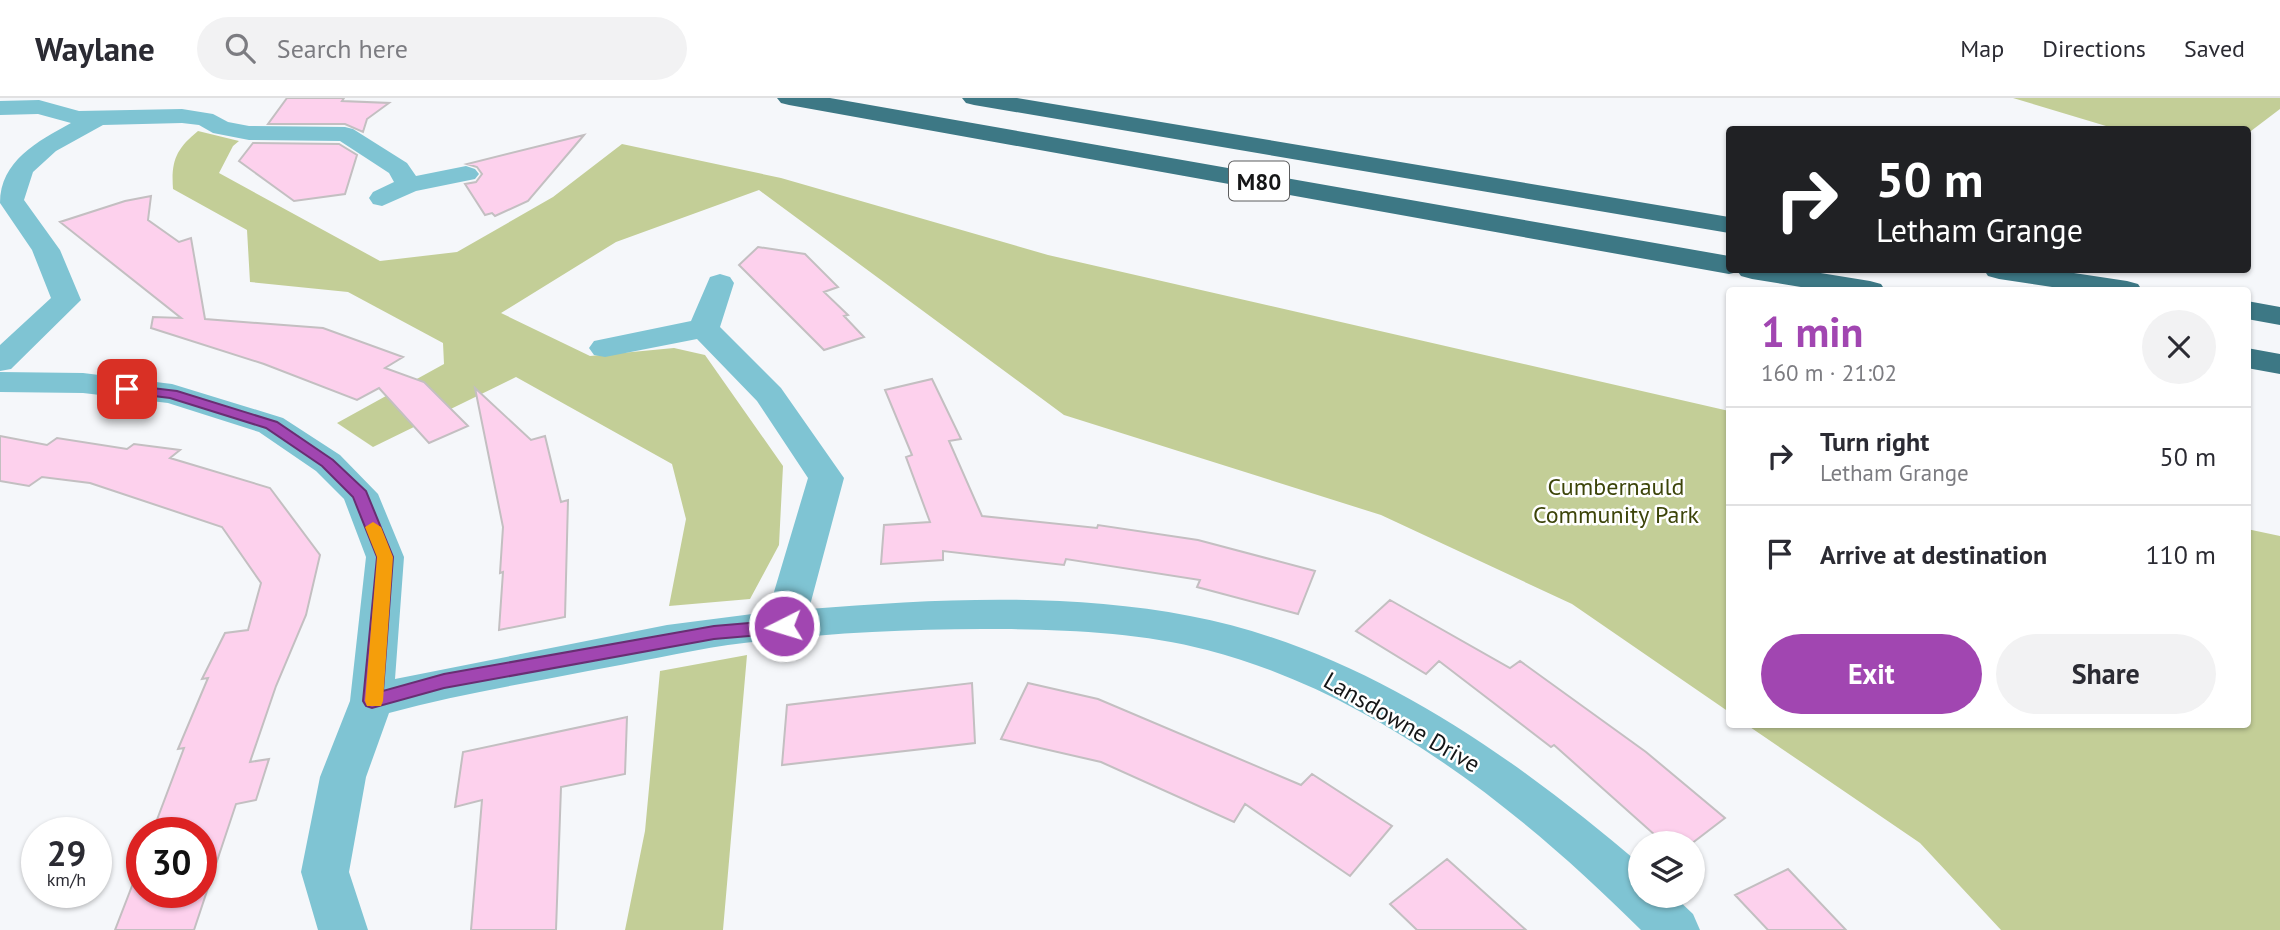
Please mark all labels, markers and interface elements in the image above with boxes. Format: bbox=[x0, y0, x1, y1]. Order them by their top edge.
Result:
search box bbox=[197, 17, 687, 80]
text: Waylane bbox=[35, 27, 155, 70]
icon: search bbox=[221, 29, 259, 67]
text: Search here bbox=[277, 32, 408, 65]
text: Map bbox=[1960, 33, 2004, 64]
text: Directions bbox=[2042, 33, 2146, 64]
text: Saved bbox=[2184, 33, 2245, 64]
text: 50 m bbox=[1876, 147, 1983, 211]
icon: right bbox=[1761, 154, 1852, 245]
road number: M80 bbox=[1229, 162, 1289, 200]
text: Letham Grange bbox=[1876, 209, 2083, 251]
text: 1 min bbox=[1761, 304, 1863, 359]
button: close bbox=[2142, 310, 2216, 384]
text: 160 m · 21:02 bbox=[1761, 358, 1897, 387]
pin bbox=[97, 359, 157, 419]
icon: arrive bbox=[108, 370, 146, 408]
text: Turn right bbox=[1820, 425, 1929, 458]
icon: right bbox=[1761, 437, 1799, 475]
text: 50 m bbox=[2160, 440, 2216, 473]
text: Letham Grange bbox=[1820, 458, 1969, 487]
park label: Cumbernauld Community Park bbox=[1533, 471, 1700, 530]
icon: arrive bbox=[1761, 535, 1799, 573]
text: Arrive at destination bbox=[1820, 538, 2047, 571]
text: 110 m bbox=[2145, 538, 2216, 571]
position arrow bbox=[747, 589, 821, 663]
button: Exit bbox=[1761, 634, 1982, 714]
button: Share bbox=[1996, 634, 2216, 714]
street label: Lansdowne Drive bbox=[1318, 665, 1486, 779]
speed limit sign: 30 bbox=[126, 817, 217, 908]
text: 29 bbox=[47, 830, 86, 876]
map controls bbox=[1628, 831, 1705, 908]
button: layers bbox=[1628, 831, 1705, 908]
text: km/h bbox=[47, 868, 86, 891]

